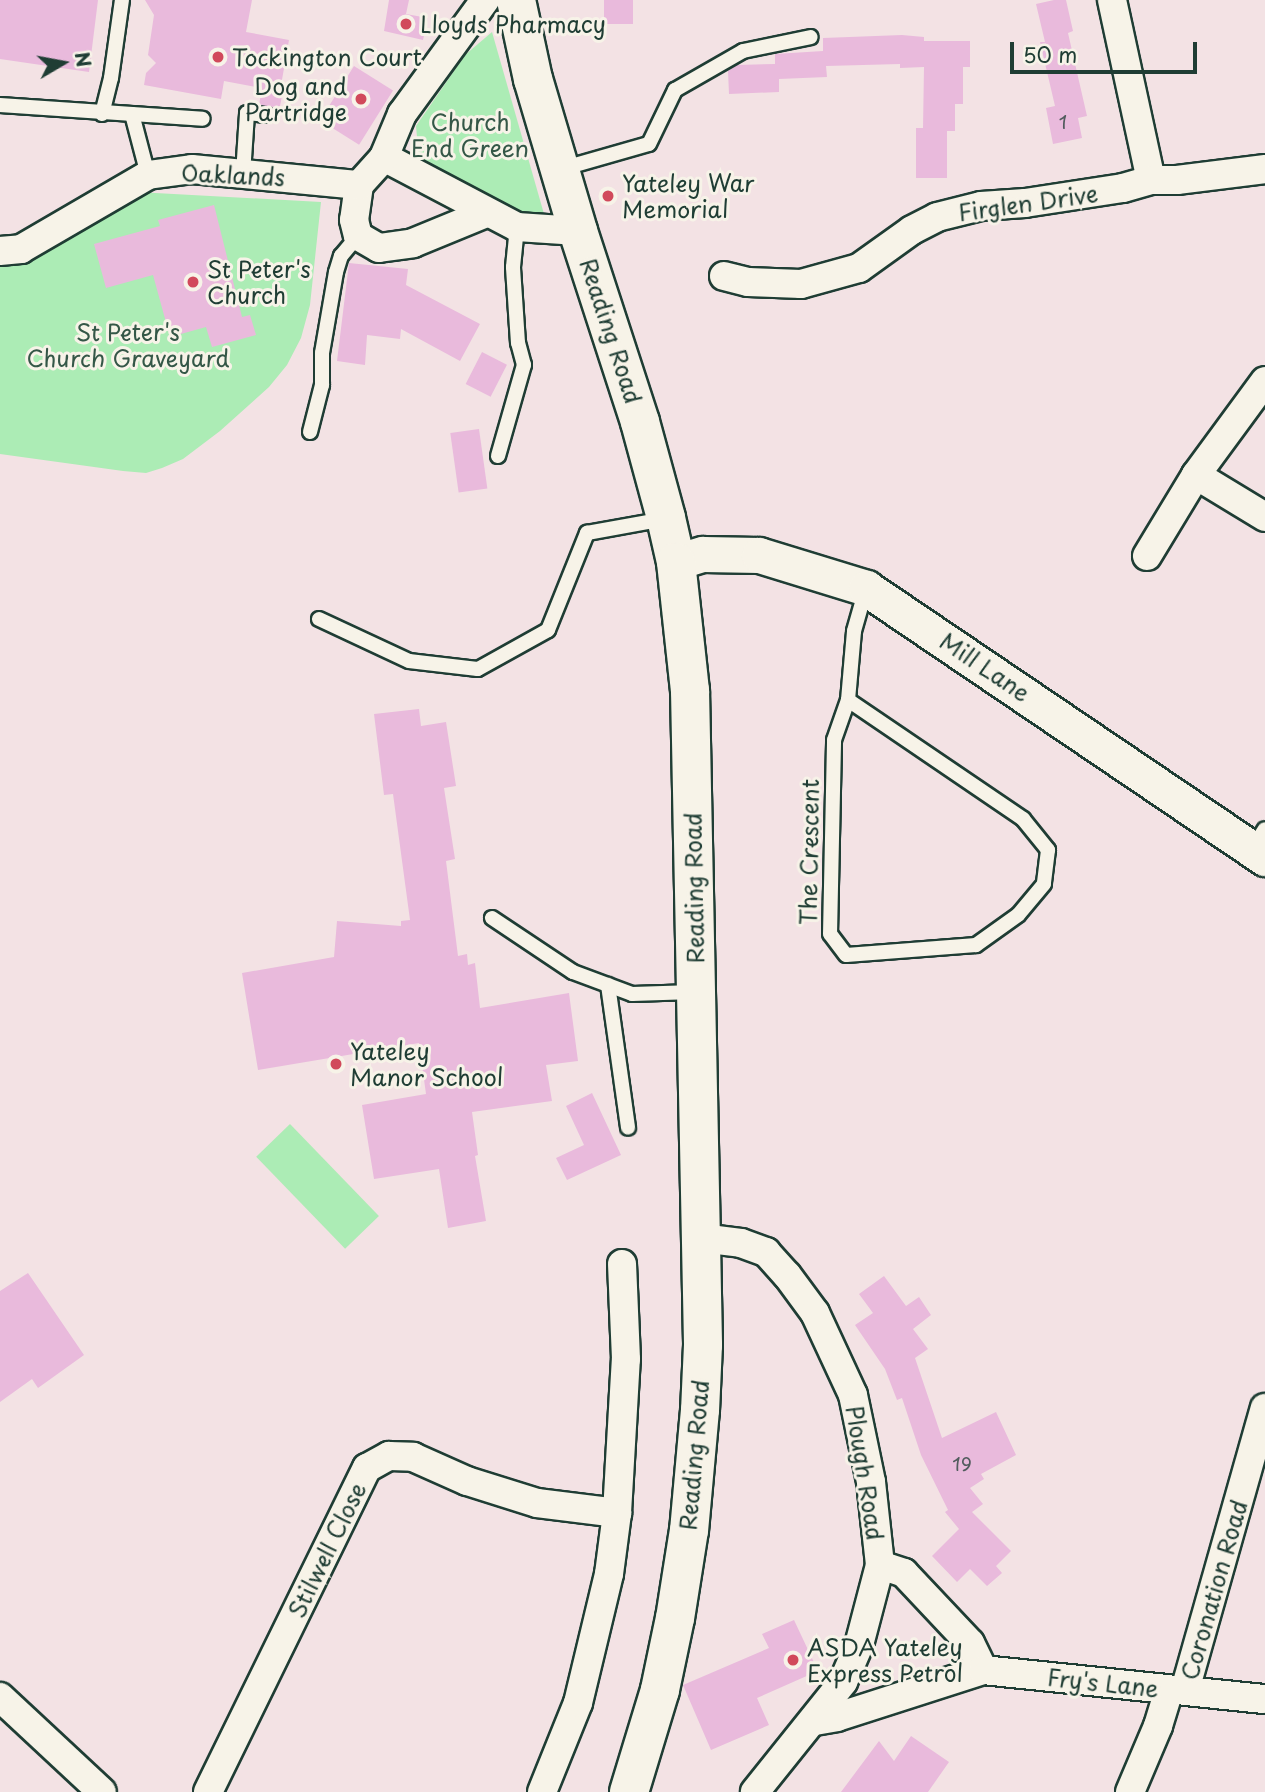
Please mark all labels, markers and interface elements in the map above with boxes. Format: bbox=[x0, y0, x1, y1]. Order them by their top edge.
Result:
place label: Lloyds Pharmacy bbox=[420, 10, 610, 38]
marker: Lloyds Pharmacy bbox=[398, 16, 414, 32]
north arrow bbox=[28, 28, 98, 98]
scale bar bbox=[1013, 28, 1200, 72]
text: 50 m bbox=[1023, 38, 1077, 70]
place label: Tockington Court bbox=[232, 43, 422, 71]
marker: Tockington Court bbox=[210, 49, 226, 65]
text: N bbox=[69, 50, 99, 69]
place label: Dog and Partridge bbox=[244, 72, 347, 126]
marker: Dog and Partridge bbox=[353, 91, 369, 107]
park label: Church End Green bbox=[410, 108, 530, 162]
house number: 1 bbox=[1059, 111, 1067, 133]
street label: Oaklands bbox=[180, 158, 286, 192]
place label: Yateley War Memorial bbox=[622, 169, 756, 223]
street label: Firglen Drive bbox=[956, 179, 1100, 227]
marker: Yateley War Memorial bbox=[600, 188, 616, 204]
place label: St Peter's Church bbox=[207, 255, 311, 309]
street label: Reading Road bbox=[575, 255, 647, 407]
marker: St Peter's Church bbox=[185, 274, 201, 290]
park label: St Peter's Church Graveyard bbox=[26, 318, 230, 372]
street label: Mill Lane bbox=[935, 627, 1035, 707]
street label: The Crescent bbox=[794, 779, 824, 925]
street label: Reading Road bbox=[679, 812, 709, 964]
place label: Yateley Manor School bbox=[350, 1037, 503, 1091]
marker: Yateley Manor School bbox=[328, 1056, 344, 1072]
street label: Reading Road bbox=[674, 1379, 714, 1531]
street label: Plough Road bbox=[841, 1404, 889, 1542]
house number: 19 bbox=[952, 1453, 972, 1475]
street label: Stilwell Close bbox=[282, 1478, 372, 1622]
street label: Coronation Road bbox=[1175, 1497, 1253, 1683]
place label: ASDA Yateley Express Petrol bbox=[807, 1633, 963, 1687]
marker: ASDA Yateley Express Petrol bbox=[785, 1652, 801, 1668]
street label: Fry's Lane bbox=[1046, 1663, 1160, 1703]

